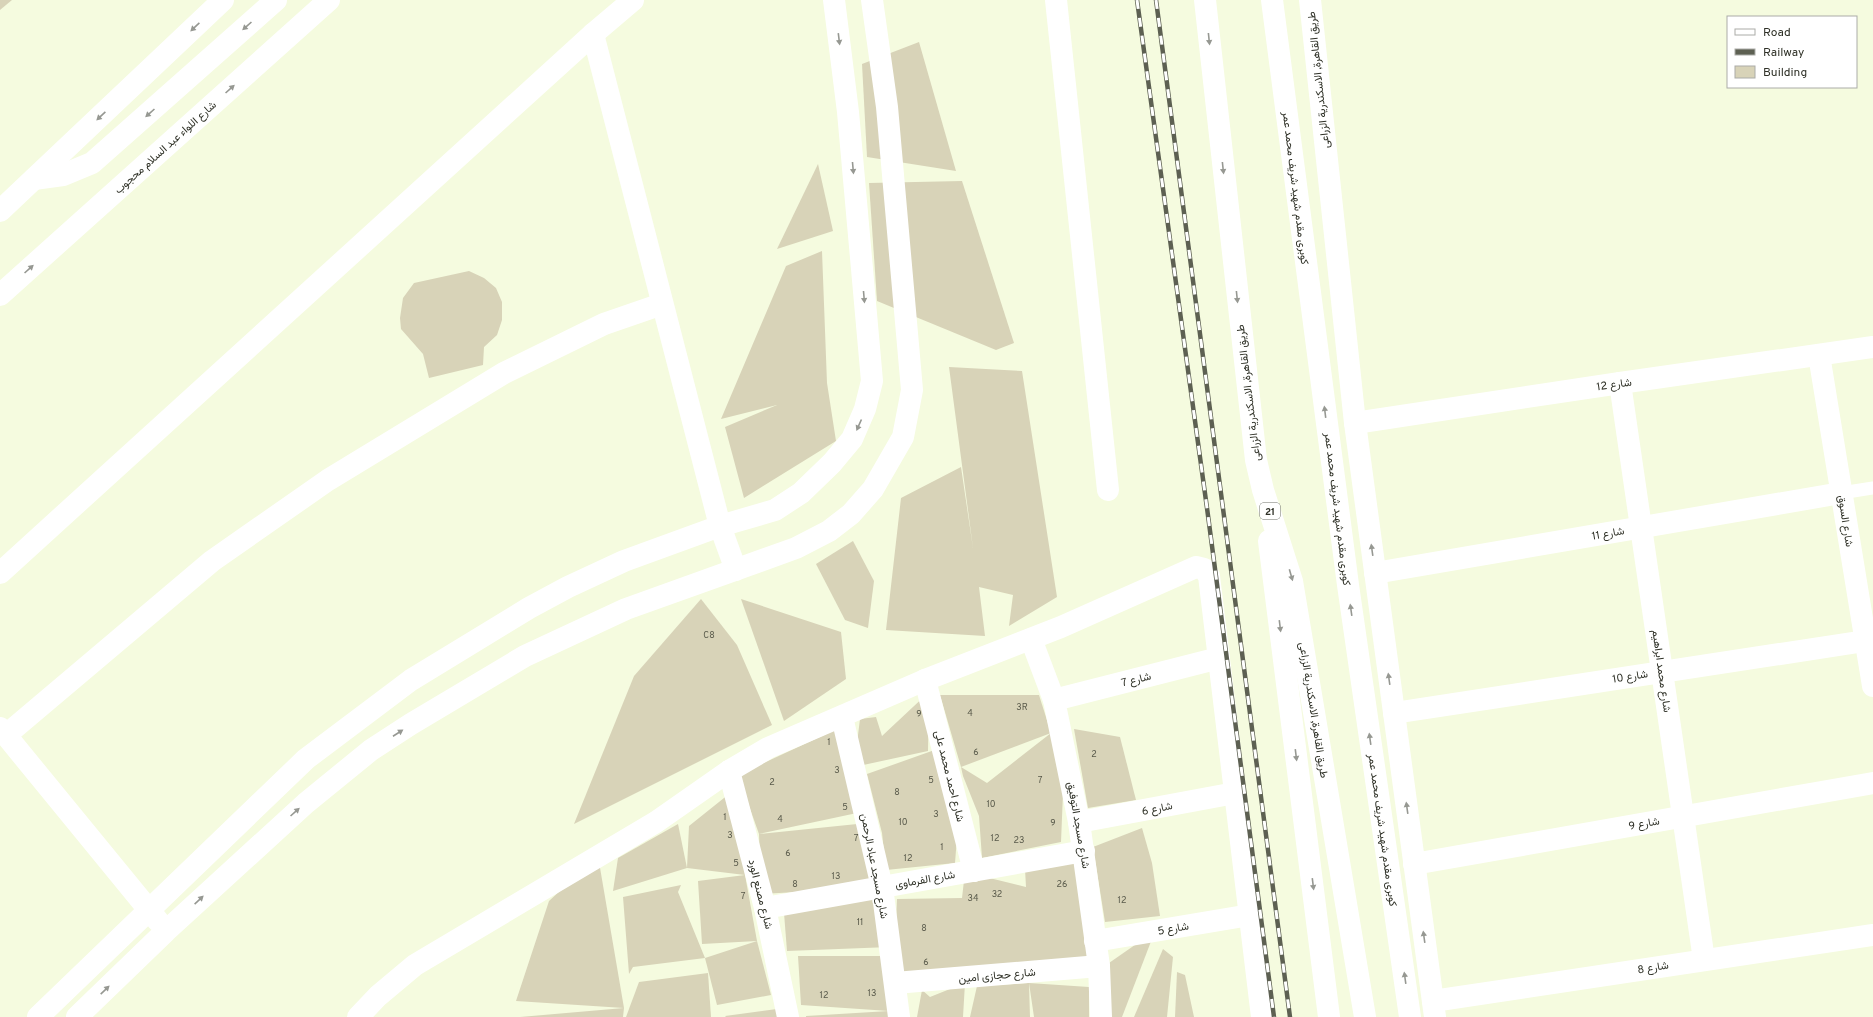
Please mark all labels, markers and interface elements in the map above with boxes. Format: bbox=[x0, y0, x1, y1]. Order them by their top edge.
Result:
street label: طريق القاهرة, الاسكندرية الزراعى bbox=[1305, 11, 1333, 149]
legend bbox=[1727, 16, 1857, 88]
one-way arrow bbox=[242, 21, 252, 31]
one-way arrow bbox=[190, 22, 200, 32]
text: Road bbox=[1763, 25, 1791, 41]
one-way arrow bbox=[836, 33, 842, 45]
one-way arrow bbox=[1206, 33, 1212, 45]
text: Railway bbox=[1763, 45, 1804, 61]
text: Building bbox=[1763, 65, 1807, 81]
one-way arrow bbox=[225, 84, 235, 93]
street label: شارع اللواء عبد السلام محجوب bbox=[112, 98, 220, 197]
one-way arrow bbox=[145, 108, 155, 117]
street label: كوبرى مقدم شهيد شريف محمد عمر bbox=[1279, 110, 1311, 266]
one-way arrow bbox=[96, 111, 105, 120]
one-way arrow bbox=[850, 162, 857, 174]
one-way arrow bbox=[1220, 162, 1226, 174]
one-way arrow bbox=[24, 264, 34, 274]
one-way arrow bbox=[861, 291, 868, 303]
one-way arrow bbox=[1234, 291, 1240, 303]
street label: طريق القاهرة, الاسكندرية الزراعى bbox=[1234, 324, 1264, 462]
street label: شارع 12 bbox=[1596, 376, 1633, 394]
one-way arrow bbox=[1322, 406, 1328, 418]
one-way arrow bbox=[855, 419, 862, 431]
street label: كوبرى مقدم شهيد شريف محمد عمر bbox=[1321, 431, 1353, 587]
street label: شارع السوق bbox=[1834, 494, 1856, 548]
road number: 21 bbox=[1260, 503, 1280, 519]
street label: شارع 11 bbox=[1591, 524, 1626, 544]
one-way arrow bbox=[1369, 544, 1375, 556]
one-way arrow bbox=[1288, 569, 1294, 581]
one-way arrow bbox=[1348, 604, 1354, 616]
one-way arrow bbox=[1277, 620, 1283, 632]
street label: شارع محمد ابراهيم bbox=[1648, 629, 1674, 714]
house number: C8 bbox=[703, 630, 715, 641]
street label: طريق القاهرة, الاسكندرية الزراعى bbox=[1295, 641, 1331, 779]
street label: شارع 10 bbox=[1611, 667, 1649, 687]
street label: شارع 7 bbox=[1120, 669, 1153, 690]
one-way arrow bbox=[1386, 673, 1392, 685]
house number: 3R bbox=[1016, 702, 1028, 713]
house number: 4 bbox=[967, 708, 973, 719]
house number: 9 bbox=[916, 709, 922, 720]
one-way arrow bbox=[392, 729, 403, 737]
street label: شارع احمد محمد على bbox=[931, 729, 967, 824]
one-way arrow bbox=[1367, 733, 1373, 745]
house number: 1 bbox=[827, 737, 831, 748]
house number: 6 bbox=[973, 747, 979, 758]
house number: 2 bbox=[1091, 749, 1097, 760]
one-way arrow bbox=[1293, 749, 1300, 761]
street label: كوبرى مقدم شهيد شريف محمد عمر bbox=[1364, 752, 1400, 908]
house number: 3 bbox=[834, 765, 840, 776]
house number: 5 bbox=[928, 775, 934, 786]
house number: 7 bbox=[1038, 775, 1043, 786]
house number: 2 bbox=[769, 777, 775, 788]
street label: شارع مسجد التوفيق bbox=[1063, 781, 1093, 870]
house number: 8 bbox=[894, 787, 900, 798]
house number: 10 bbox=[986, 799, 996, 810]
street label: شارع 6 bbox=[1140, 799, 1174, 819]
house number: 5 bbox=[842, 802, 848, 813]
one-way arrow bbox=[1404, 802, 1410, 814]
one-way arrow bbox=[290, 808, 300, 817]
house number: 3 bbox=[933, 809, 939, 820]
house number: 1 bbox=[723, 812, 727, 823]
street label: شارع مسجد عباد الرحمن bbox=[857, 812, 891, 920]
house number: 4 bbox=[777, 814, 783, 825]
street label: شارع 9 bbox=[1628, 814, 1661, 834]
house number: 10 bbox=[898, 817, 908, 828]
house number: 9 bbox=[1050, 818, 1056, 829]
house number: 3 bbox=[727, 830, 733, 841]
house number: 7 bbox=[854, 833, 859, 844]
house number: 12 bbox=[991, 833, 999, 844]
house number: 23 bbox=[1014, 835, 1024, 846]
house number: 1 bbox=[940, 842, 944, 853]
house number: 6 bbox=[785, 848, 791, 859]
house number: 12 bbox=[904, 853, 912, 864]
house number: 5 bbox=[733, 858, 739, 869]
street label: شارع مصنع الورد bbox=[745, 858, 776, 931]
street label: شارع الفرماوى bbox=[894, 868, 957, 892]
house number: 13 bbox=[832, 871, 840, 882]
one-way arrow bbox=[1310, 878, 1316, 890]
house number: 8 bbox=[792, 879, 798, 890]
house number: 26 bbox=[1057, 879, 1067, 890]
house number: 32 bbox=[992, 889, 1002, 900]
house number: 7 bbox=[741, 891, 746, 902]
house number: 34 bbox=[967, 893, 979, 904]
house number: 12 bbox=[1118, 895, 1126, 906]
one-way arrow bbox=[194, 896, 204, 905]
house number: 11 bbox=[857, 917, 863, 928]
street label: شارع 5 bbox=[1156, 919, 1190, 939]
house number: 8 bbox=[921, 923, 927, 934]
one-way arrow bbox=[1421, 931, 1427, 943]
house number: 6 bbox=[923, 957, 929, 968]
street label: شارع 8 bbox=[1637, 959, 1670, 977]
street label: شارع حجازى امين bbox=[958, 966, 1037, 986]
one-way arrow bbox=[1402, 972, 1408, 984]
one-way arrow bbox=[100, 985, 110, 995]
house number: 13 bbox=[868, 988, 876, 999]
house number: 12 bbox=[820, 990, 828, 1001]

